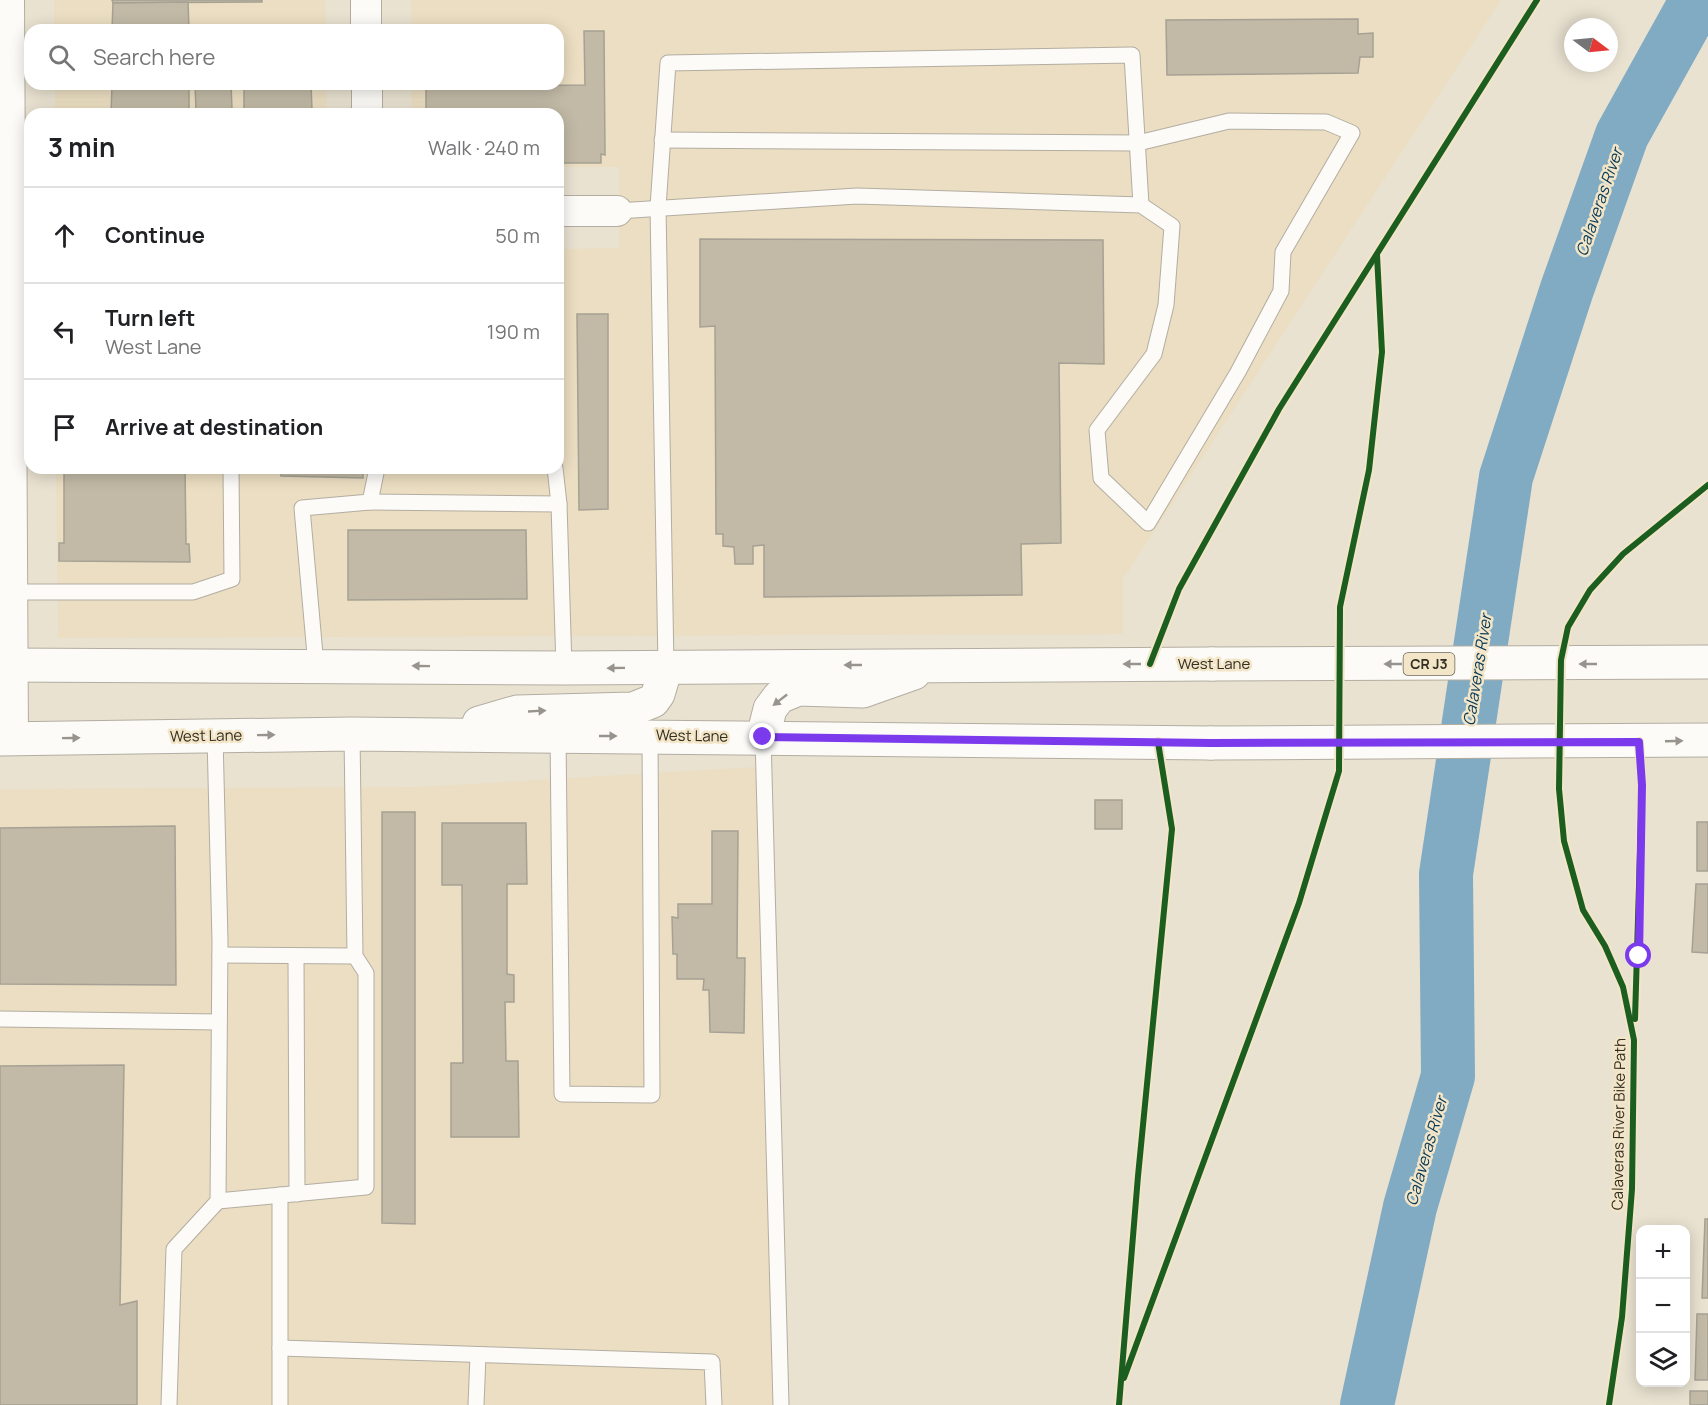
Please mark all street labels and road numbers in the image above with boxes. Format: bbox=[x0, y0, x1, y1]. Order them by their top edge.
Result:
street label: West Lane bbox=[1178, 653, 1250, 674]
road number: CR J3 bbox=[1404, 653, 1454, 675]
street label: West Lane bbox=[170, 724, 243, 747]
street label: West Lane bbox=[656, 724, 729, 747]
street label: Calaveras River Bike Path bbox=[1606, 1038, 1631, 1210]

